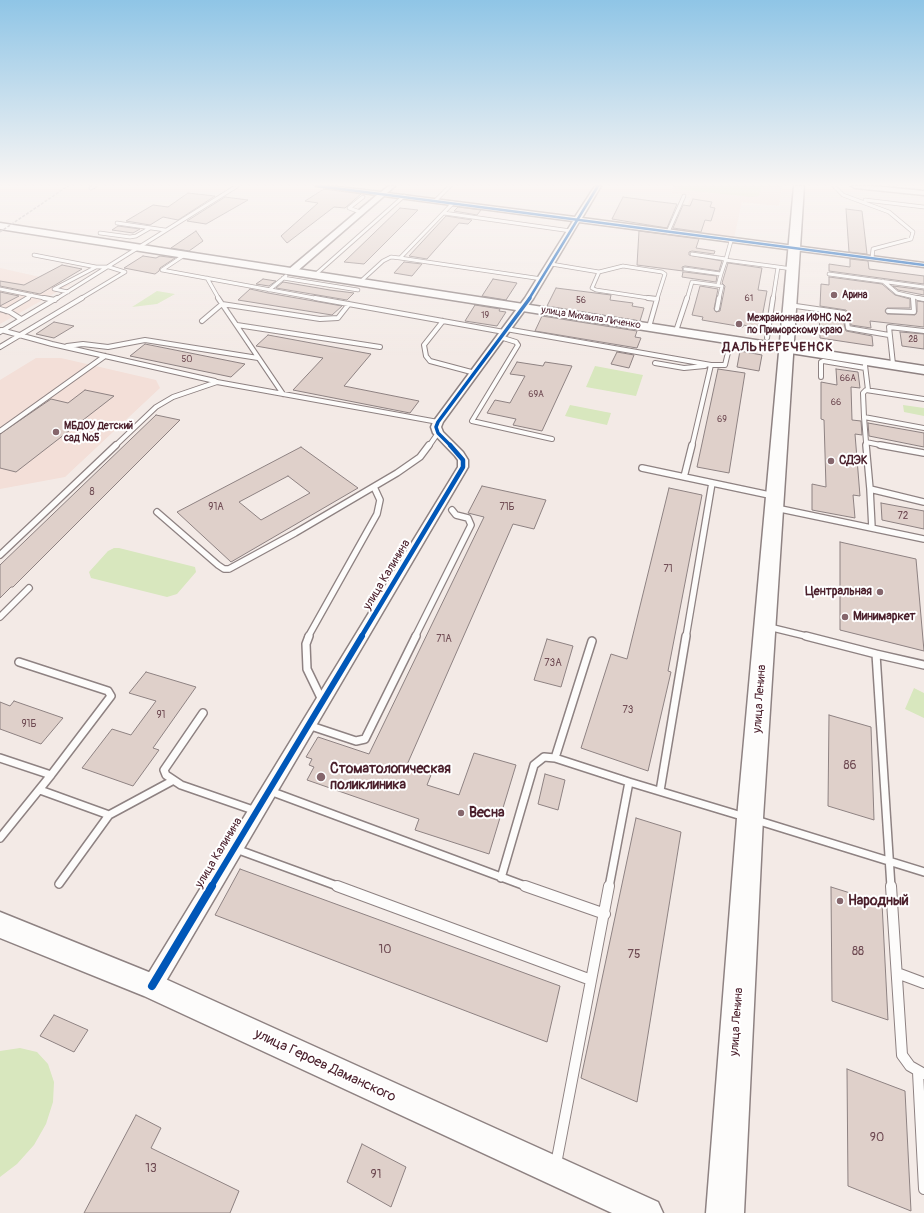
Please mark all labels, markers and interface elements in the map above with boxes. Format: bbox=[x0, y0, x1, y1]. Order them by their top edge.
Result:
place label: Арина bbox=[842, 289, 867, 301]
marker: Арина bbox=[829, 290, 839, 300]
house number: 61 bbox=[745, 294, 753, 304]
house number: 56 bbox=[576, 296, 586, 306]
street label: улица Михаила Личенко bbox=[540, 304, 642, 332]
house number: 19 bbox=[481, 311, 489, 321]
place label: Межрайонная ИФНС №2 по Приморскому краю bbox=[747, 312, 852, 336]
marker: Межрайонная ИФНС №2 по Приморскому краю bbox=[734, 319, 744, 329]
house number: 28 bbox=[908, 335, 918, 345]
district label: ДАЛЬНЕРЕЧЕНСК bbox=[722, 340, 834, 356]
house number: 50 bbox=[181, 355, 193, 365]
house number: 66А bbox=[840, 374, 856, 384]
house number: 69А bbox=[528, 390, 544, 400]
house number: 66 bbox=[831, 398, 841, 408]
house number: 69 bbox=[717, 415, 727, 425]
place label: МБДОУ Детский сад №5 bbox=[64, 420, 133, 444]
marker: МБДОУ Детский сад №5 bbox=[51, 427, 61, 437]
place label: СДЭК bbox=[839, 454, 868, 468]
marker: СДЭК bbox=[826, 456, 836, 466]
house number: 8 bbox=[89, 486, 95, 498]
house number: 91А bbox=[208, 501, 224, 513]
house number: 71Б bbox=[499, 501, 515, 513]
house number: 72 bbox=[898, 510, 908, 522]
street label: улица Калинина bbox=[360, 537, 414, 613]
house number: 71 bbox=[663, 563, 673, 575]
place label: Центральная bbox=[805, 585, 872, 599]
marker: Центральная bbox=[875, 587, 885, 597]
place label: Минимаркет bbox=[853, 610, 916, 624]
marker: Минимаркет bbox=[840, 612, 850, 622]
house number: 71А bbox=[436, 633, 452, 645]
house number: 73А bbox=[544, 657, 562, 669]
street label: улица Ленина bbox=[750, 664, 770, 734]
house number: 73 bbox=[623, 704, 633, 716]
house number: 91 bbox=[156, 709, 166, 721]
house number: 91Б bbox=[21, 718, 37, 730]
house number: 86 bbox=[843, 759, 857, 773]
place label: Стоматологическая поликлиника bbox=[330, 761, 451, 794]
marker: Стоматологическая поликлиника bbox=[315, 771, 327, 783]
place label: Весна bbox=[469, 805, 504, 821]
marker: Весна bbox=[456, 808, 466, 818]
street label: улица Калинина bbox=[192, 815, 246, 891]
place label: Народный bbox=[848, 893, 909, 909]
marker: Народный bbox=[835, 896, 845, 906]
house number: 10 bbox=[379, 943, 391, 957]
house number: 88 bbox=[852, 945, 864, 959]
house number: 75 bbox=[628, 948, 640, 962]
street label: улица Ленина bbox=[727, 987, 747, 1057]
street label: улица Героев Даманского bbox=[252, 1026, 398, 1106]
house number: 90 bbox=[870, 1131, 884, 1145]
house number: 13 bbox=[145, 1162, 157, 1176]
house number: 91 bbox=[371, 1168, 381, 1182]

